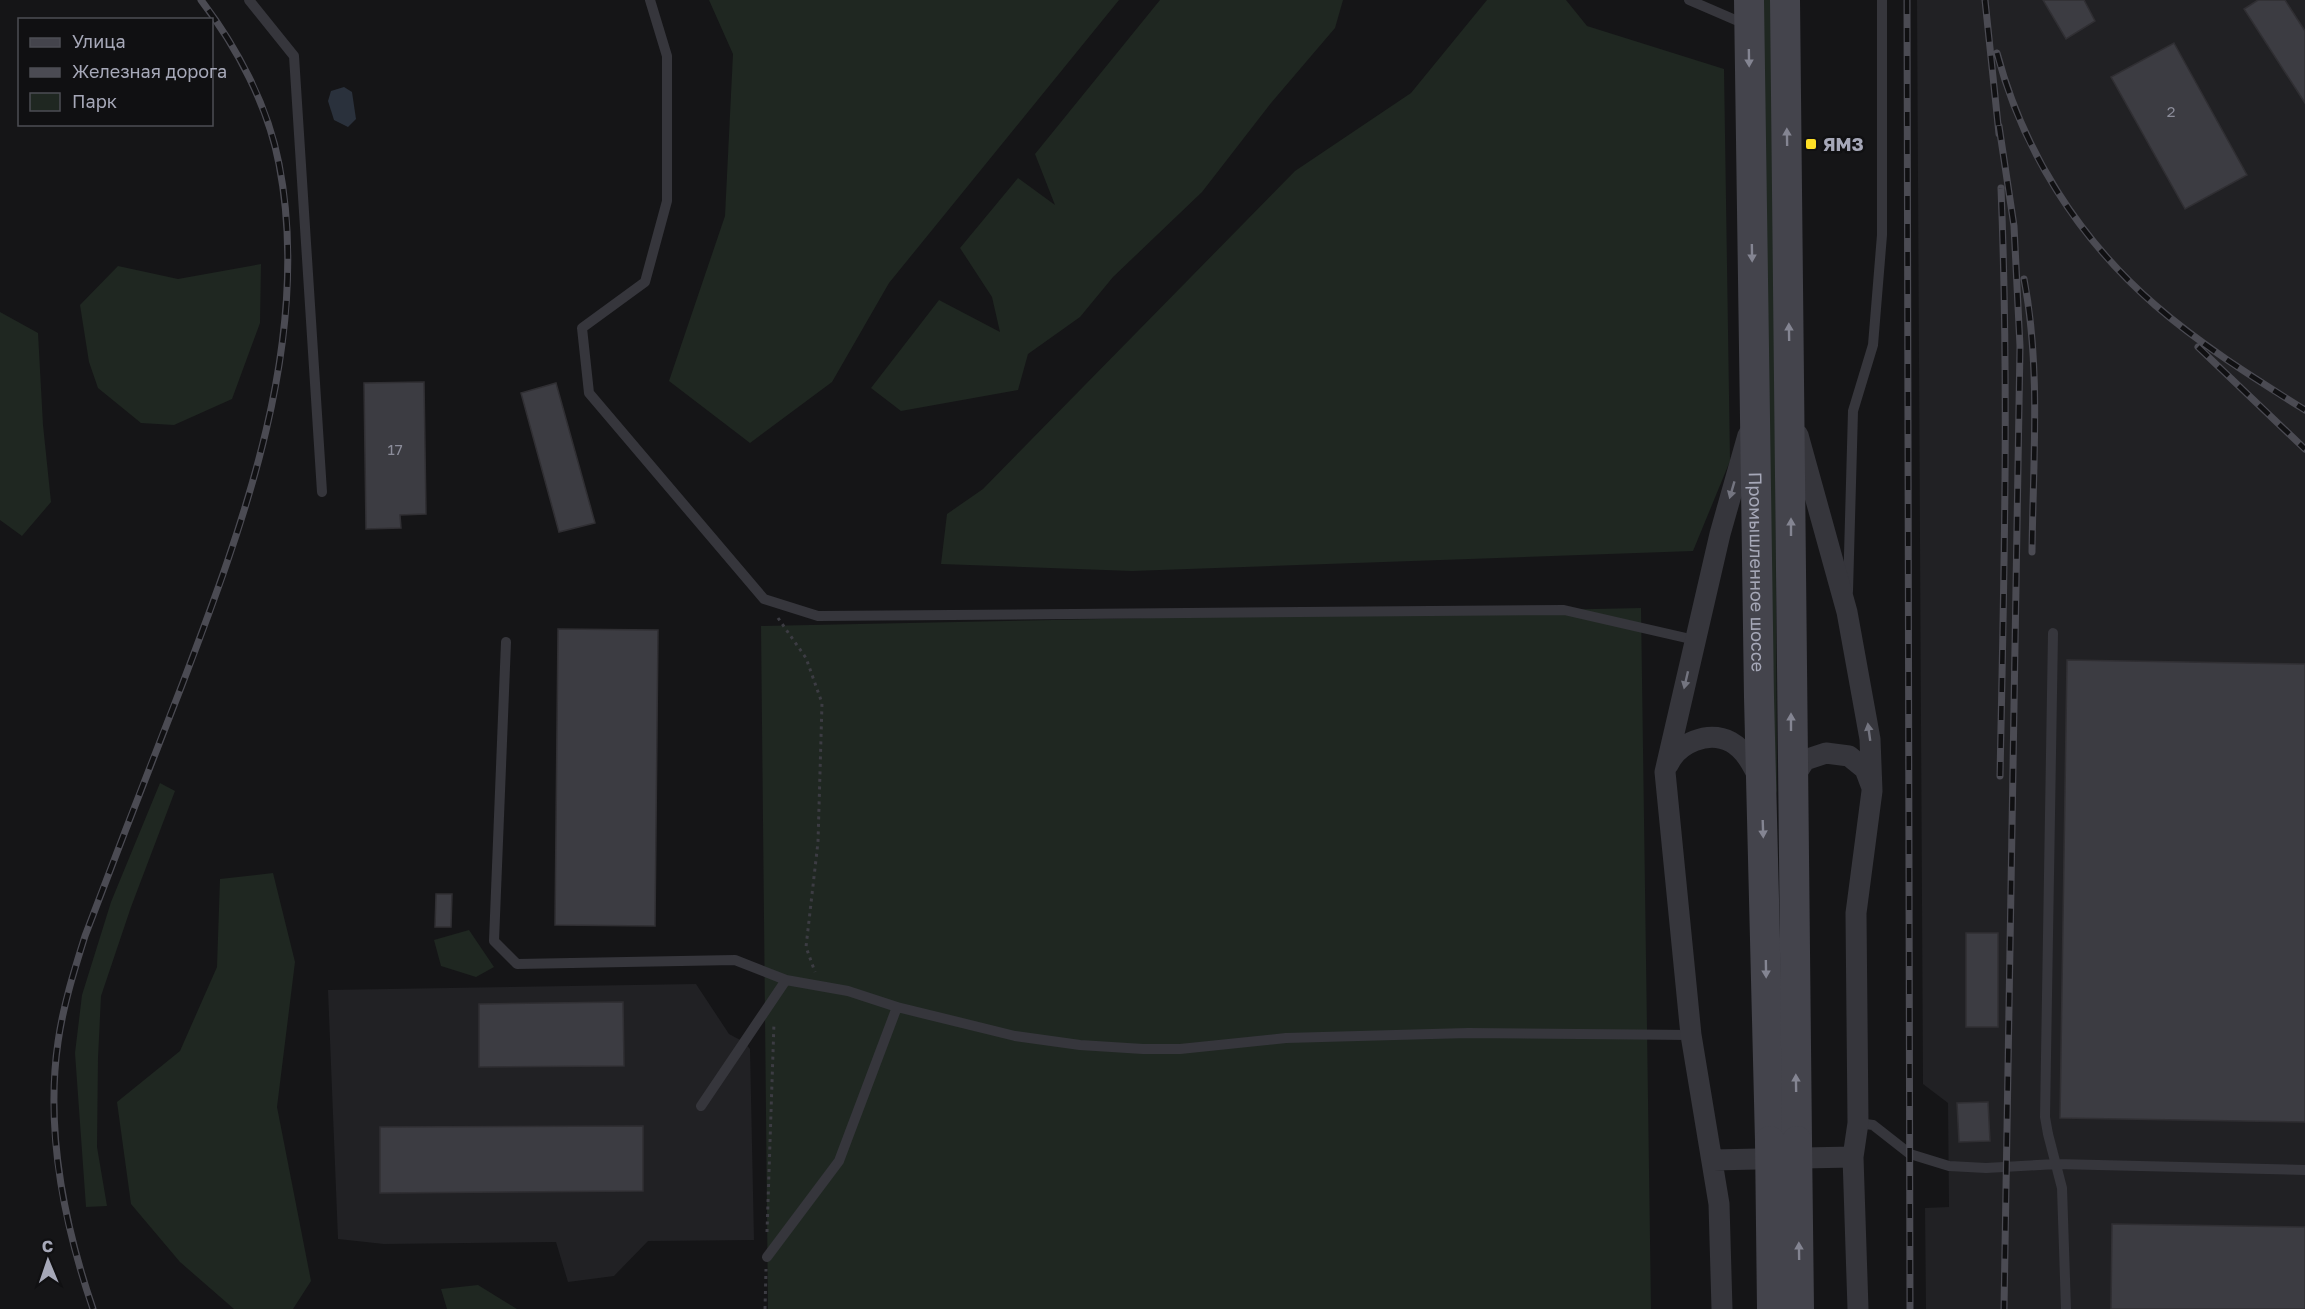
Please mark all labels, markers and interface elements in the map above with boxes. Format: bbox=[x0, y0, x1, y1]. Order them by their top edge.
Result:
legend bbox=[18, 18, 213, 126]
text: Улица bbox=[72, 30, 126, 52]
one-way arrow bbox=[1745, 49, 1754, 68]
text: Железная дорога bbox=[72, 60, 227, 82]
text: Парк bbox=[72, 90, 117, 112]
house number: 2 bbox=[2167, 102, 2175, 120]
one-way arrow bbox=[1782, 128, 1791, 147]
place label: ЯМЗ bbox=[1823, 133, 1864, 155]
marker: ЯМЗ bbox=[1804, 137, 1818, 151]
one-way arrow bbox=[1747, 244, 1757, 263]
one-way arrow bbox=[1785, 323, 1794, 342]
house number: 17 bbox=[387, 440, 403, 458]
street label: Промышленное шоссе bbox=[1745, 472, 1770, 672]
one-way arrow bbox=[1727, 481, 1736, 499]
one-way arrow bbox=[1786, 518, 1796, 537]
one-way arrow bbox=[1681, 671, 1691, 689]
one-way arrow bbox=[1786, 713, 1796, 732]
one-way arrow bbox=[1864, 723, 1874, 742]
one-way arrow bbox=[1758, 820, 1767, 839]
one-way arrow bbox=[1762, 960, 1771, 979]
one-way arrow bbox=[1791, 1073, 1801, 1092]
north arrow bbox=[18, 1231, 78, 1291]
text: С bbox=[41, 1236, 54, 1256]
one-way arrow bbox=[1794, 1241, 1803, 1260]

